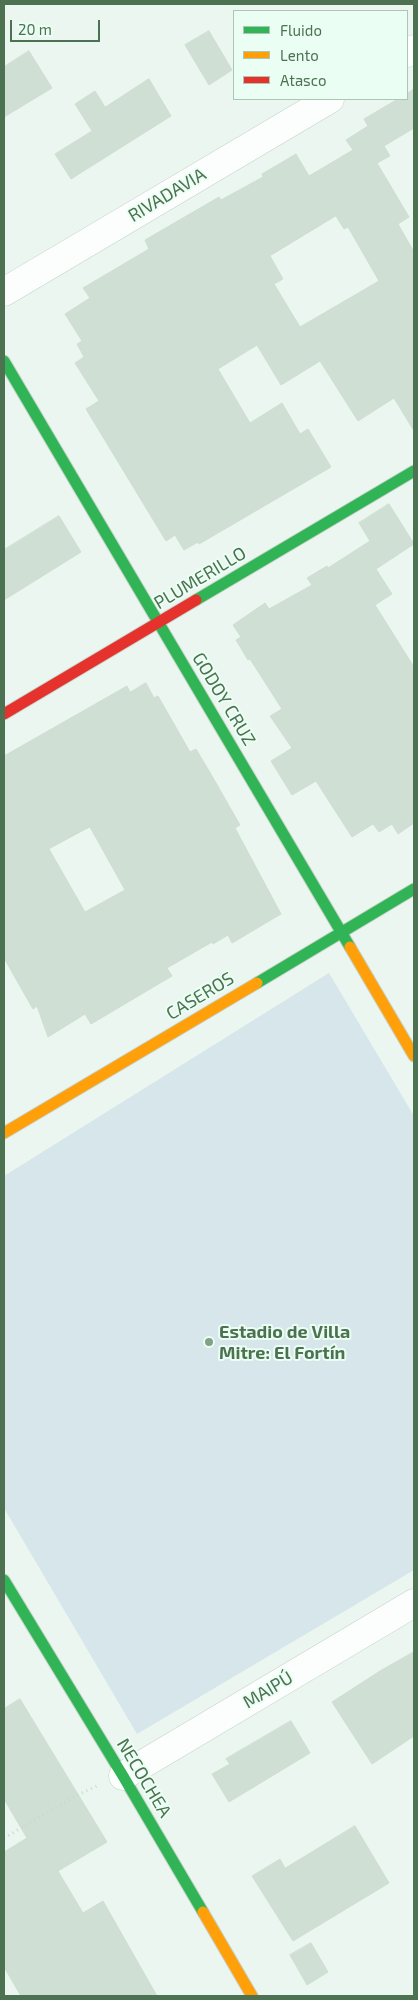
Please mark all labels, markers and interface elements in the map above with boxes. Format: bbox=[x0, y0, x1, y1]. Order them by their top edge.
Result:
scale bar bbox=[12, 10, 102, 42]
legend bbox=[233, 10, 408, 100]
text: 20 m bbox=[18, 20, 52, 38]
text: Fluido bbox=[280, 21, 322, 39]
text: Lento bbox=[280, 46, 319, 64]
text: Atasco bbox=[280, 71, 326, 89]
street label: RIVADAVIA bbox=[124, 163, 210, 227]
street label: PLUMERILLO bbox=[150, 542, 250, 614]
street label: GODOY CRUZ bbox=[188, 649, 260, 749]
street label: CASEROS bbox=[162, 967, 238, 1025]
place label: Estadio de Villa Mitre: El Fortín bbox=[219, 1321, 350, 1364]
marker: Estadio de Villa Mitre: El Fortín bbox=[203, 1336, 215, 1348]
street label: MAIPÚ bbox=[239, 1667, 297, 1713]
street label: NECOCHEA bbox=[112, 1735, 176, 1821]

